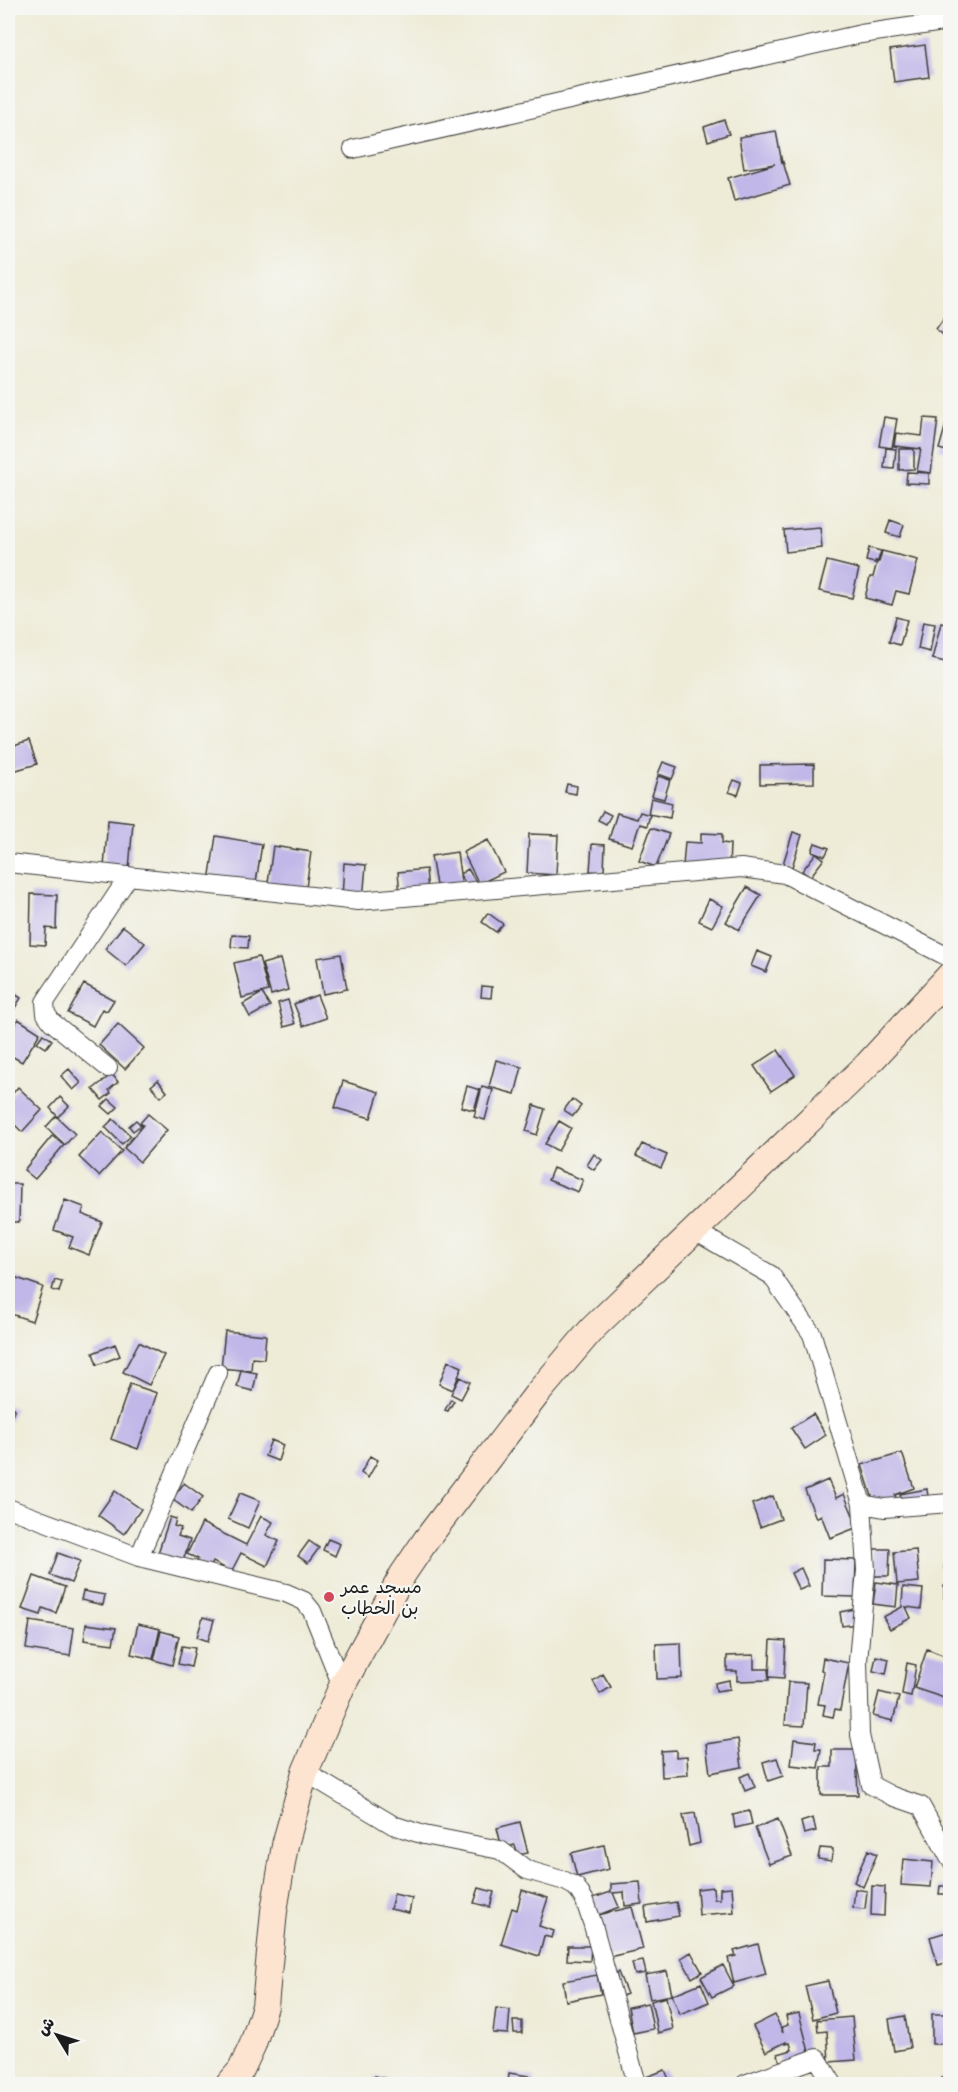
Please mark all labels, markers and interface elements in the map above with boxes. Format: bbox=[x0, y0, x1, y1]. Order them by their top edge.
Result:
place label: مسجد عمر بن الخطاب bbox=[339, 1575, 422, 1620]
marker: مسجد عمر بن الخطاب bbox=[322, 1590, 336, 1604]
north arrow bbox=[27, 2005, 87, 2065]
text: ش bbox=[32, 2013, 59, 2039]

